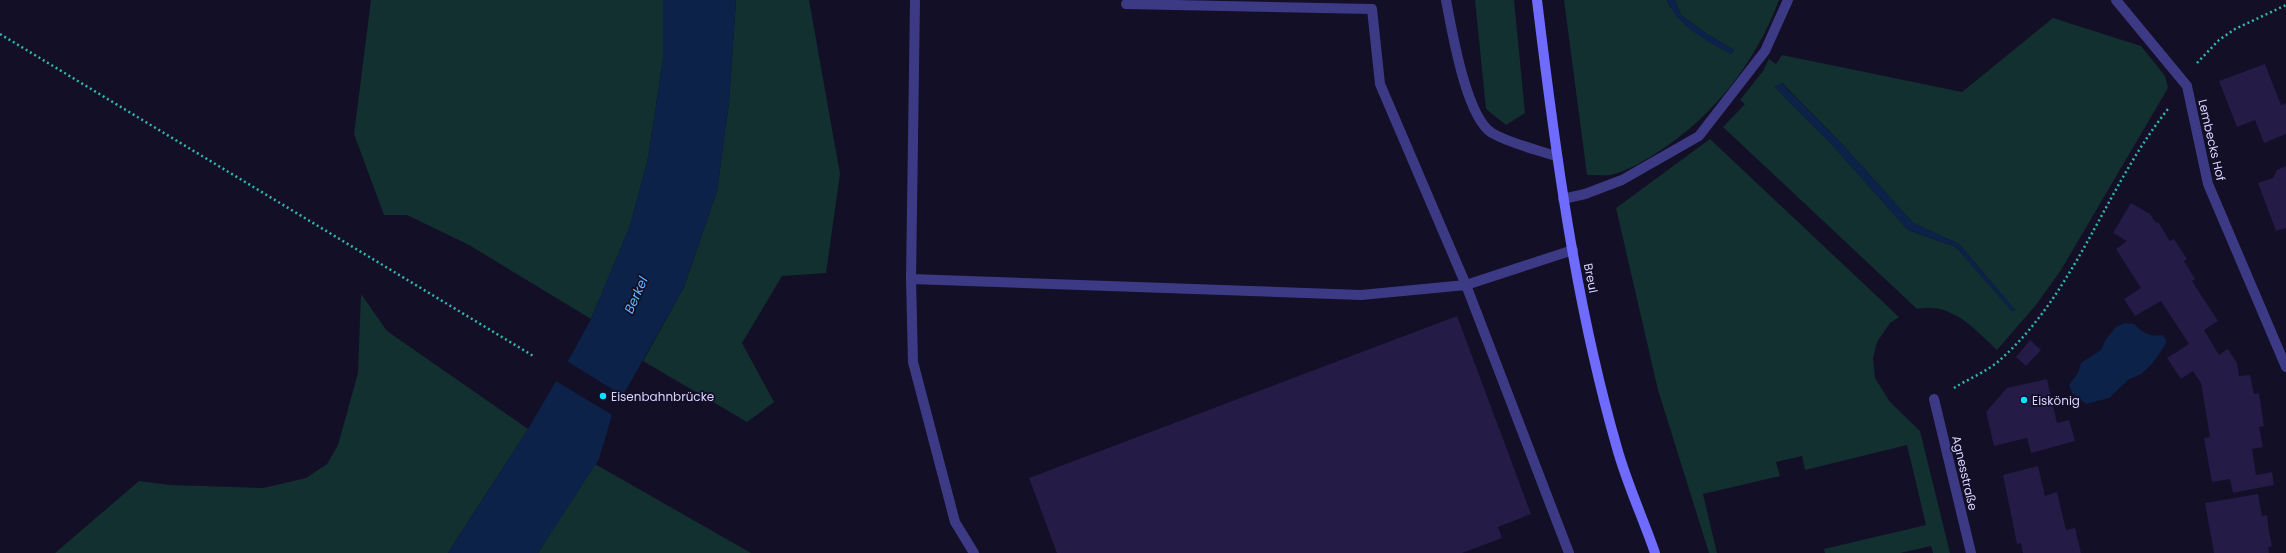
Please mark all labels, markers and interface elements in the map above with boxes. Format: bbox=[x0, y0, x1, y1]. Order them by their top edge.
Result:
street label: Lembecks Hof bbox=[2194, 97, 2230, 183]
street label: Breul bbox=[1580, 262, 1602, 294]
water label: Berkel bbox=[619, 273, 653, 317]
place label: Eisenbahnbrücke bbox=[611, 388, 714, 405]
marker: Eisenbahnbrücke bbox=[598, 391, 608, 401]
place label: Eiskönig bbox=[2032, 392, 2080, 409]
marker: Eiskönig bbox=[2019, 395, 2029, 405]
street label: Agnesstraße bbox=[1948, 434, 1982, 512]

